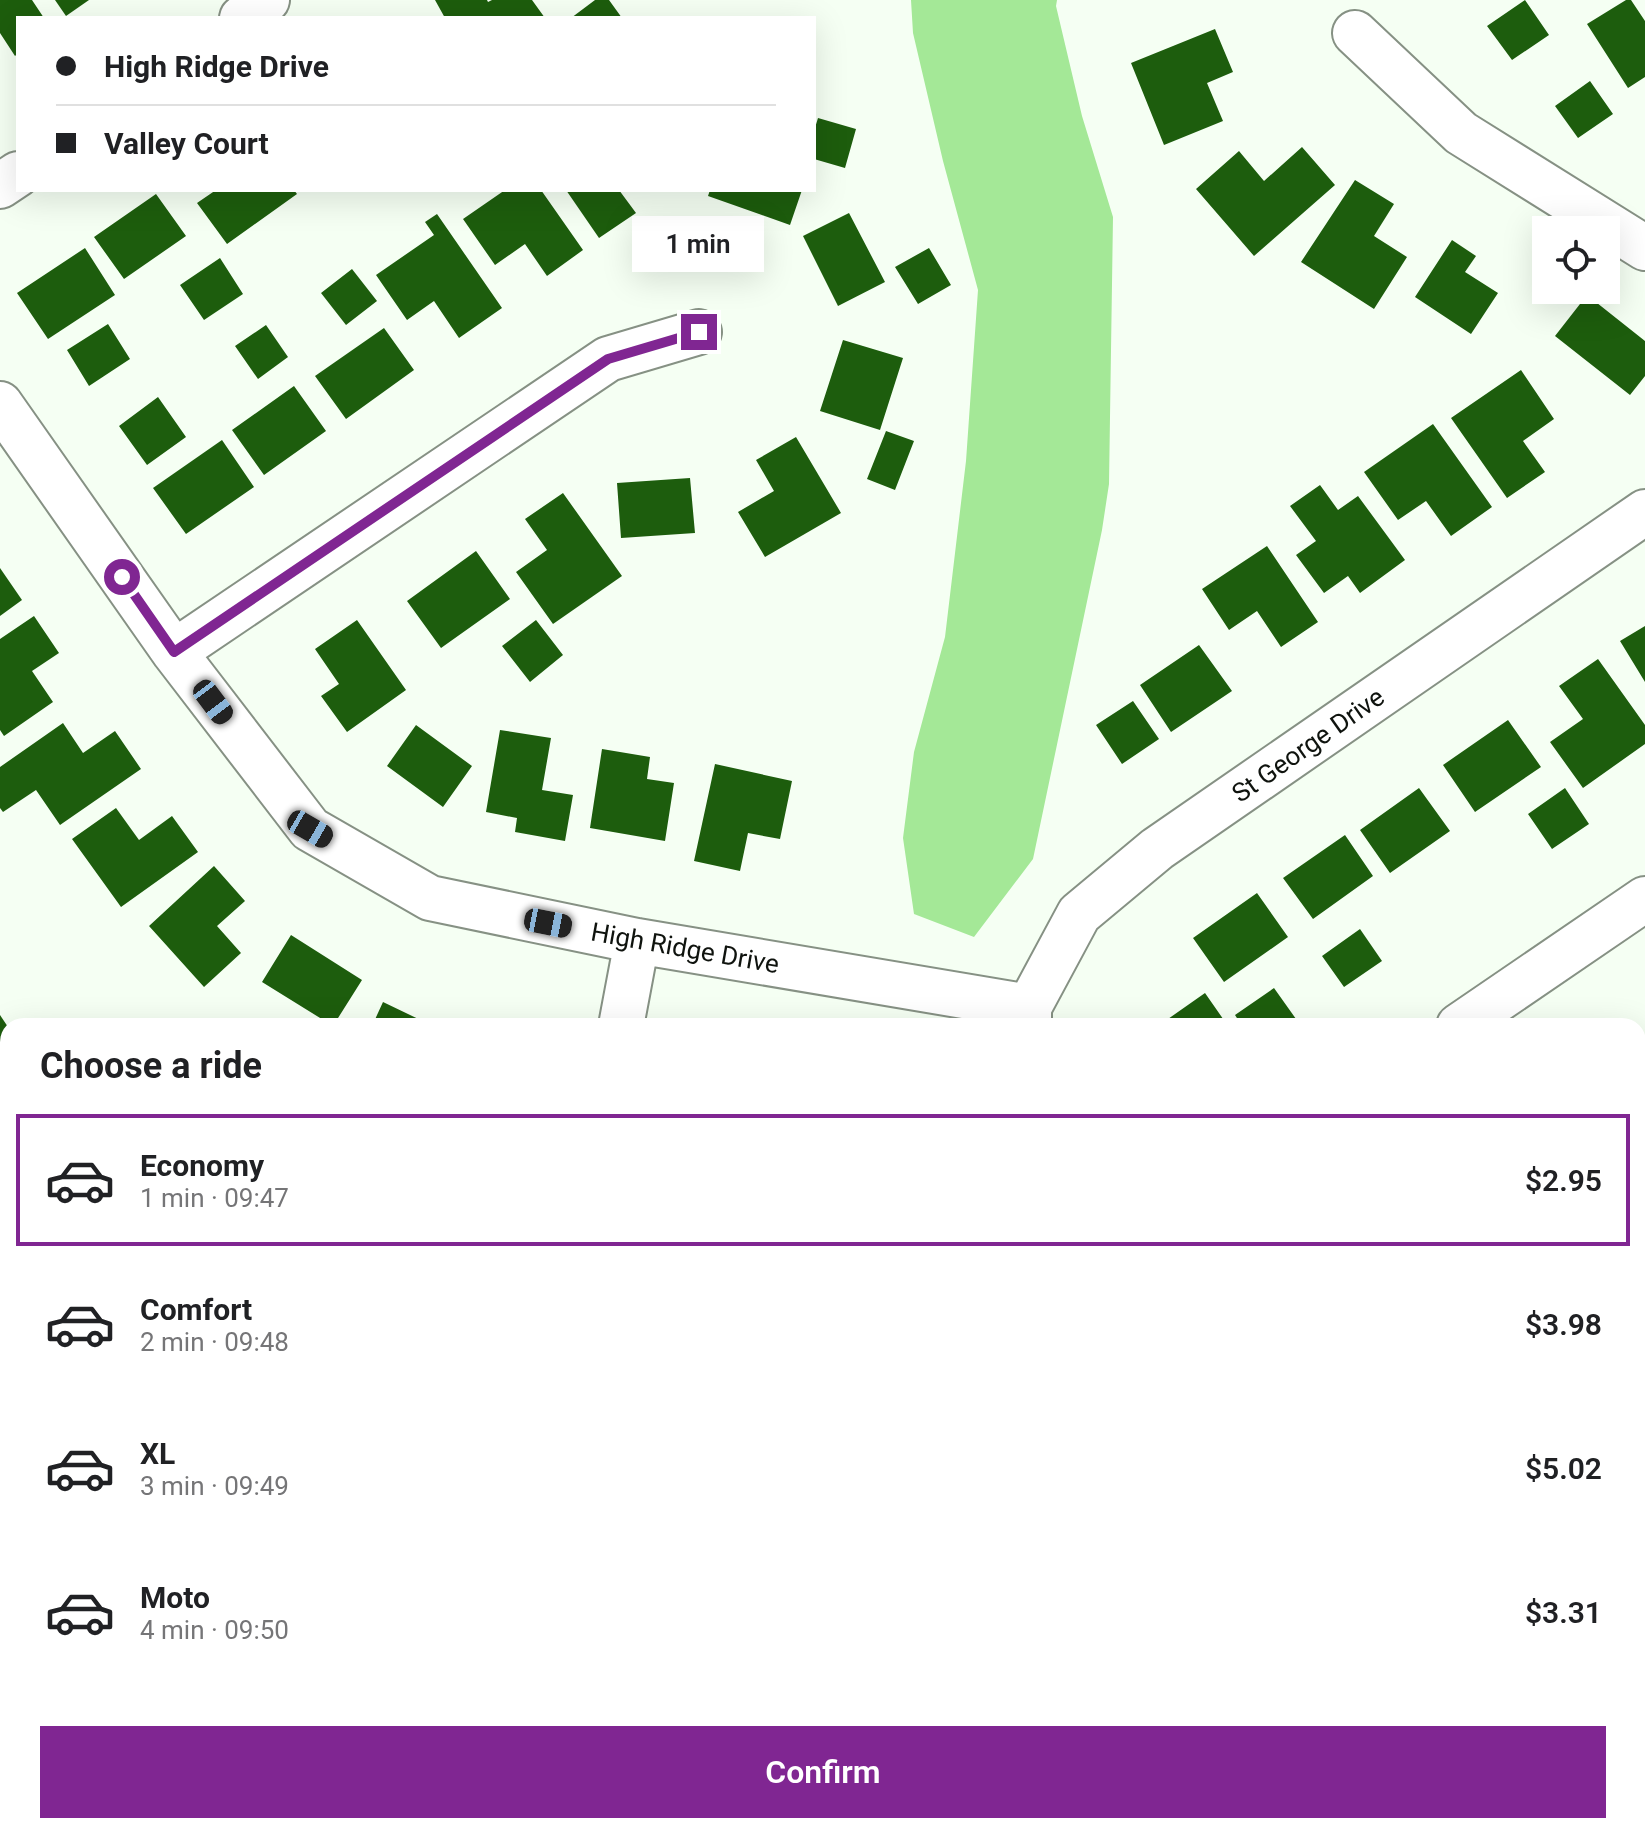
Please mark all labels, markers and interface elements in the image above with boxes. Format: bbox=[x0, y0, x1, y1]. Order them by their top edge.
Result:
text: High Ridge Drive bbox=[104, 49, 329, 84]
text: Valley Court bbox=[104, 126, 269, 161]
callout: 1 min bbox=[633, 216, 765, 272]
map controls bbox=[1532, 216, 1620, 304]
button: locate bbox=[1532, 216, 1620, 304]
text: 1 min bbox=[665, 229, 731, 259]
route end bbox=[681, 314, 717, 350]
route start bbox=[104, 559, 140, 595]
car bbox=[189, 676, 237, 728]
street label: St George Drive bbox=[1226, 682, 1390, 808]
car bbox=[283, 807, 337, 851]
car bbox=[522, 907, 574, 939]
street label: High Ridge Drive bbox=[589, 917, 781, 979]
text: Choose a ride bbox=[40, 1045, 262, 1087]
icon: car bbox=[44, 1144, 116, 1216]
text: Economy bbox=[140, 1148, 264, 1183]
text: $2.95 bbox=[1525, 1163, 1602, 1198]
text: 1 min · 09:47 bbox=[140, 1183, 289, 1213]
icon: car bbox=[44, 1288, 116, 1360]
text: Comfort bbox=[140, 1292, 252, 1327]
text: $3.98 bbox=[1525, 1307, 1602, 1342]
text: 2 min · 09:48 bbox=[140, 1327, 289, 1357]
icon: car bbox=[44, 1432, 116, 1504]
text: XL bbox=[140, 1436, 175, 1471]
text: $5.02 bbox=[1525, 1451, 1602, 1486]
text: 3 min · 09:49 bbox=[140, 1471, 289, 1501]
icon: car bbox=[44, 1576, 116, 1648]
text: Moto bbox=[140, 1580, 210, 1615]
text: $3.31 bbox=[1525, 1595, 1602, 1630]
text: 4 min · 09:50 bbox=[140, 1615, 289, 1645]
button: Confirm bbox=[40, 1726, 1606, 1818]

